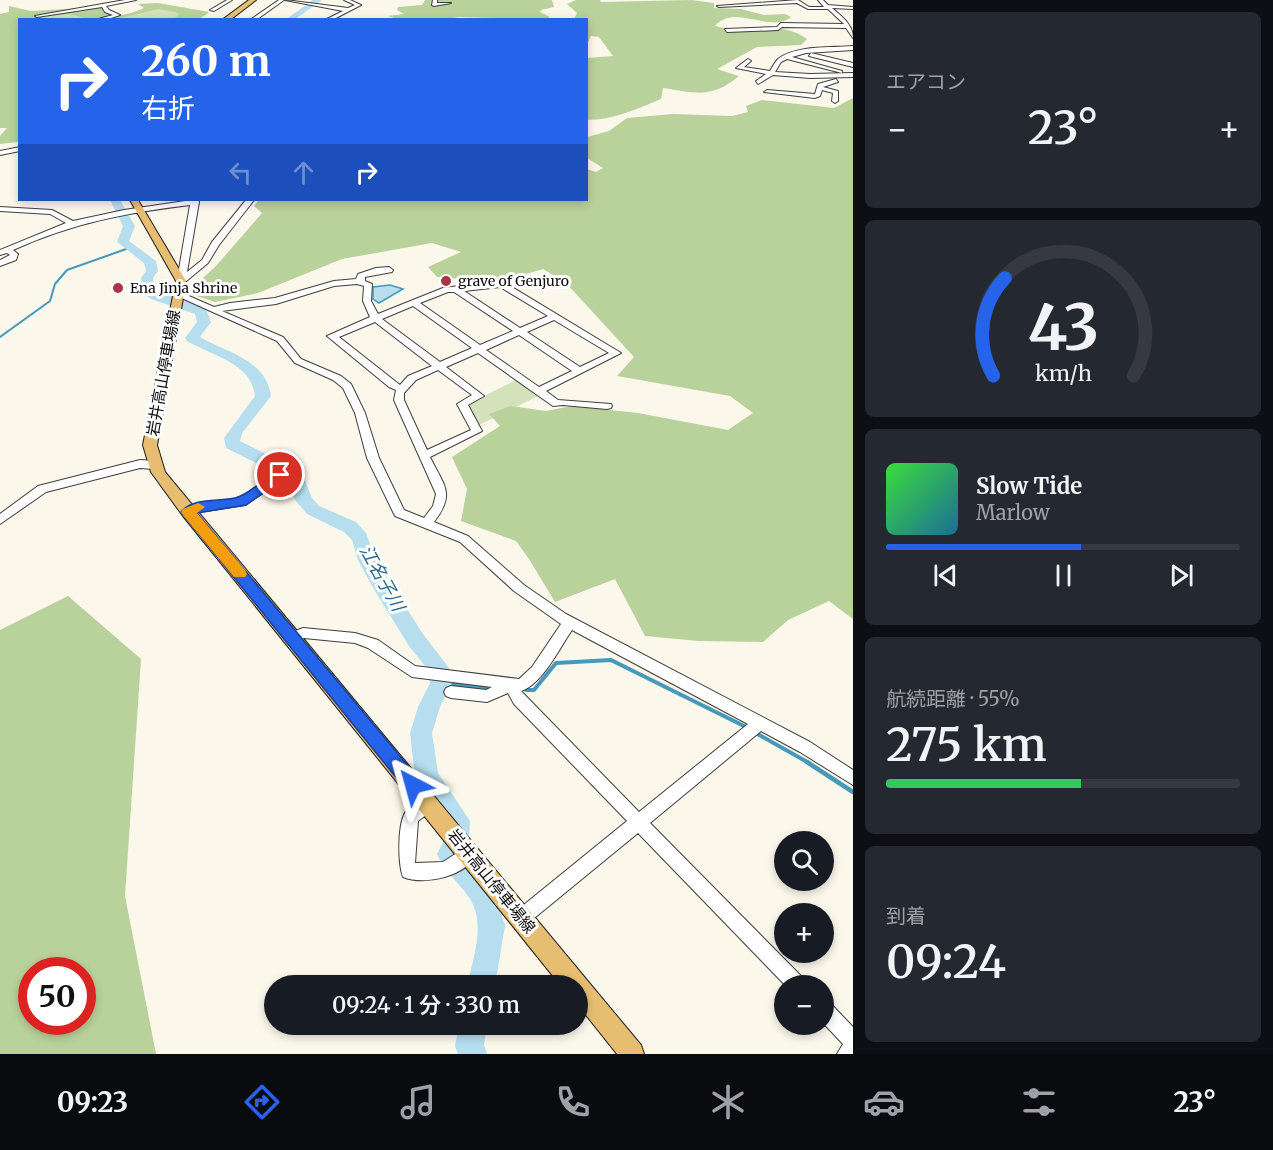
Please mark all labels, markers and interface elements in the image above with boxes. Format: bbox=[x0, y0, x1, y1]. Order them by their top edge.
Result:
text: 260 m bbox=[141, 35, 271, 87]
icon: right bbox=[42, 42, 120, 120]
text: エアコン bbox=[886, 69, 966, 94]
text: 右折 bbox=[141, 91, 195, 125]
text: 23° bbox=[1028, 100, 1098, 156]
text: − bbox=[886, 109, 908, 150]
text: + bbox=[1218, 109, 1240, 150]
icon: left bbox=[224, 156, 257, 189]
icon: ahead bbox=[287, 156, 320, 189]
icon: right bbox=[350, 156, 383, 189]
place label: grave of Genjuro bbox=[458, 272, 569, 290]
marker: grave of Genjuro bbox=[439, 274, 453, 288]
place label: Ena Jinja Shrine bbox=[130, 279, 237, 297]
marker: Ena Jinja Shrine bbox=[111, 281, 125, 295]
text: 43 bbox=[1027, 289, 1099, 367]
street label: 岩井高山停車場線 bbox=[142, 308, 184, 438]
text: km/h bbox=[1035, 360, 1091, 387]
pin bbox=[254, 449, 305, 500]
icon: arrive bbox=[263, 458, 296, 491]
text: Slow Tide bbox=[976, 472, 1082, 500]
text: Marlow bbox=[976, 500, 1050, 525]
water label: 江名子川 bbox=[355, 541, 411, 617]
icon: previous bbox=[929, 559, 962, 592]
icon: pause bbox=[1047, 559, 1080, 592]
icon: next bbox=[1165, 559, 1198, 592]
text: 航続距離 · 55% bbox=[886, 686, 1020, 711]
text: 275 km bbox=[886, 717, 1047, 773]
position arrow bbox=[381, 753, 445, 817]
street label: 岩井高山停車場線 bbox=[444, 825, 540, 937]
map controls bbox=[774, 831, 834, 1035]
button: search bbox=[774, 831, 834, 891]
button: + bbox=[774, 903, 834, 963]
text: 到着 bbox=[886, 903, 926, 928]
text: 09:24 bbox=[886, 934, 1006, 990]
speed limit sign: 50 bbox=[18, 957, 96, 1035]
button: − bbox=[774, 975, 834, 1035]
text: 09:24 · 1 分 · 330 m bbox=[332, 991, 520, 1019]
icon: directions bbox=[241, 1081, 283, 1123]
icon: music bbox=[397, 1081, 439, 1123]
icon: phone bbox=[552, 1081, 594, 1123]
icon: climate bbox=[707, 1081, 749, 1123]
icon: car bbox=[863, 1081, 905, 1123]
icon: filters bbox=[1018, 1081, 1060, 1123]
text: 09:23 bbox=[57, 1085, 128, 1119]
text: 23° bbox=[1173, 1085, 1216, 1119]

